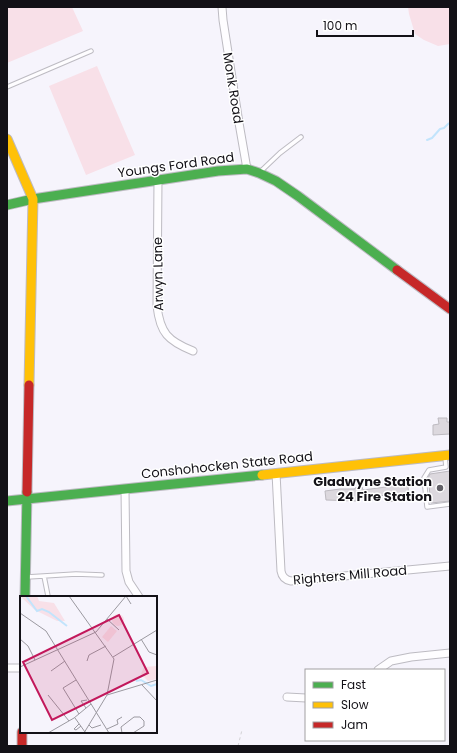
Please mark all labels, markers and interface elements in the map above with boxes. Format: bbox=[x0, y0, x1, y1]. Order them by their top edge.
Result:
scale bar bbox=[317, 12, 413, 38]
text: 100 m bbox=[323, 17, 357, 34]
street label: Monk Road bbox=[218, 51, 248, 125]
street label: Youngs Ford Road bbox=[117, 147, 235, 183]
street label: Arwyn Lane bbox=[148, 237, 168, 311]
street label: Conshohocken State Road bbox=[140, 447, 314, 483]
place label: Gladwyne Station 24 Fire Station bbox=[313, 472, 432, 506]
marker: Gladwyne Station 24 Fire Station bbox=[435, 483, 445, 493]
street label: Righters Mill Road bbox=[292, 561, 408, 589]
inset map bbox=[20, 596, 157, 733]
legend bbox=[305, 669, 445, 741]
text: Fast bbox=[341, 676, 366, 693]
text: Slow bbox=[341, 696, 369, 713]
text: Jam bbox=[341, 716, 368, 733]

